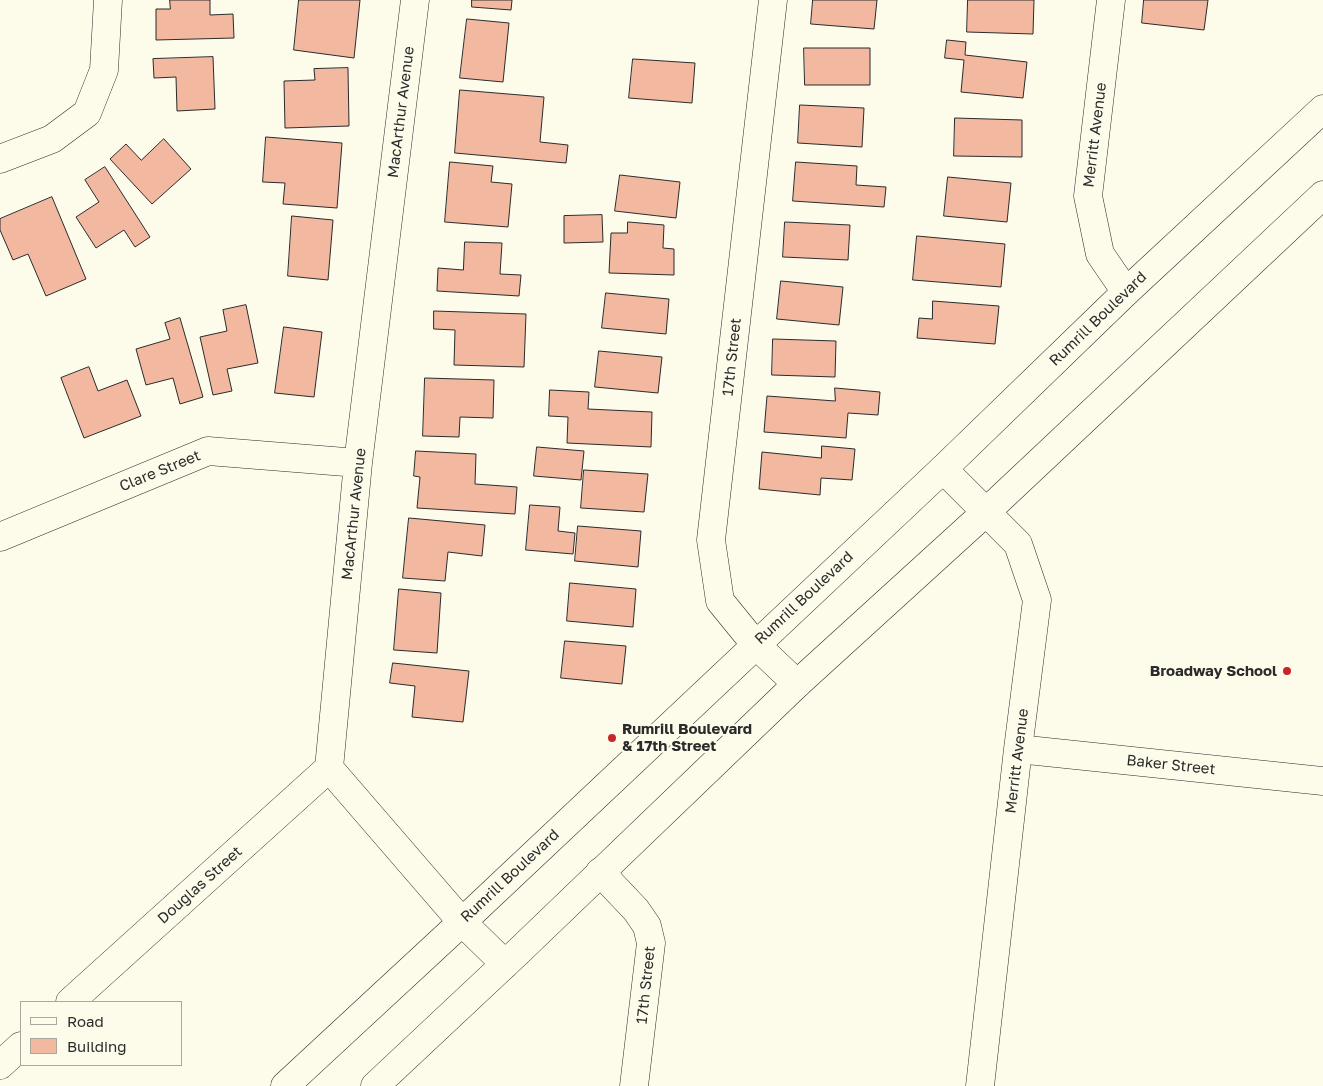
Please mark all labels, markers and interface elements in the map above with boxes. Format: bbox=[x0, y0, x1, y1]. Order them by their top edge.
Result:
street label: MacArthur Avenue bbox=[384, 45, 418, 179]
street label: Merritt Avenue bbox=[1080, 81, 1110, 189]
street label: Rumrill Boulevard bbox=[1046, 268, 1150, 370]
street label: 17th Street bbox=[719, 317, 745, 397]
street label: Clare Street bbox=[117, 447, 203, 495]
street label: MacArthur Avenue bbox=[338, 447, 370, 581]
street label: Rumrill Boulevard bbox=[751, 548, 857, 648]
place label: Broadway School bbox=[1150, 662, 1277, 680]
marker: Broadway School bbox=[1281, 665, 1293, 677]
street label: Merritt Avenue bbox=[1002, 707, 1032, 815]
place label: Rumrill Boulevard & 17th Street bbox=[622, 720, 752, 755]
marker: Rumrill Boulevard & 17th Street bbox=[606, 732, 618, 744]
street label: Baker Street bbox=[1126, 751, 1216, 779]
street label: Rumrill Boulevard bbox=[457, 826, 563, 926]
street label: Douglas Street bbox=[154, 842, 246, 928]
street label: 17th Street bbox=[633, 945, 659, 1025]
legend bbox=[20, 1001, 182, 1066]
text: Road bbox=[67, 1012, 104, 1030]
text: Building bbox=[67, 1037, 127, 1055]

